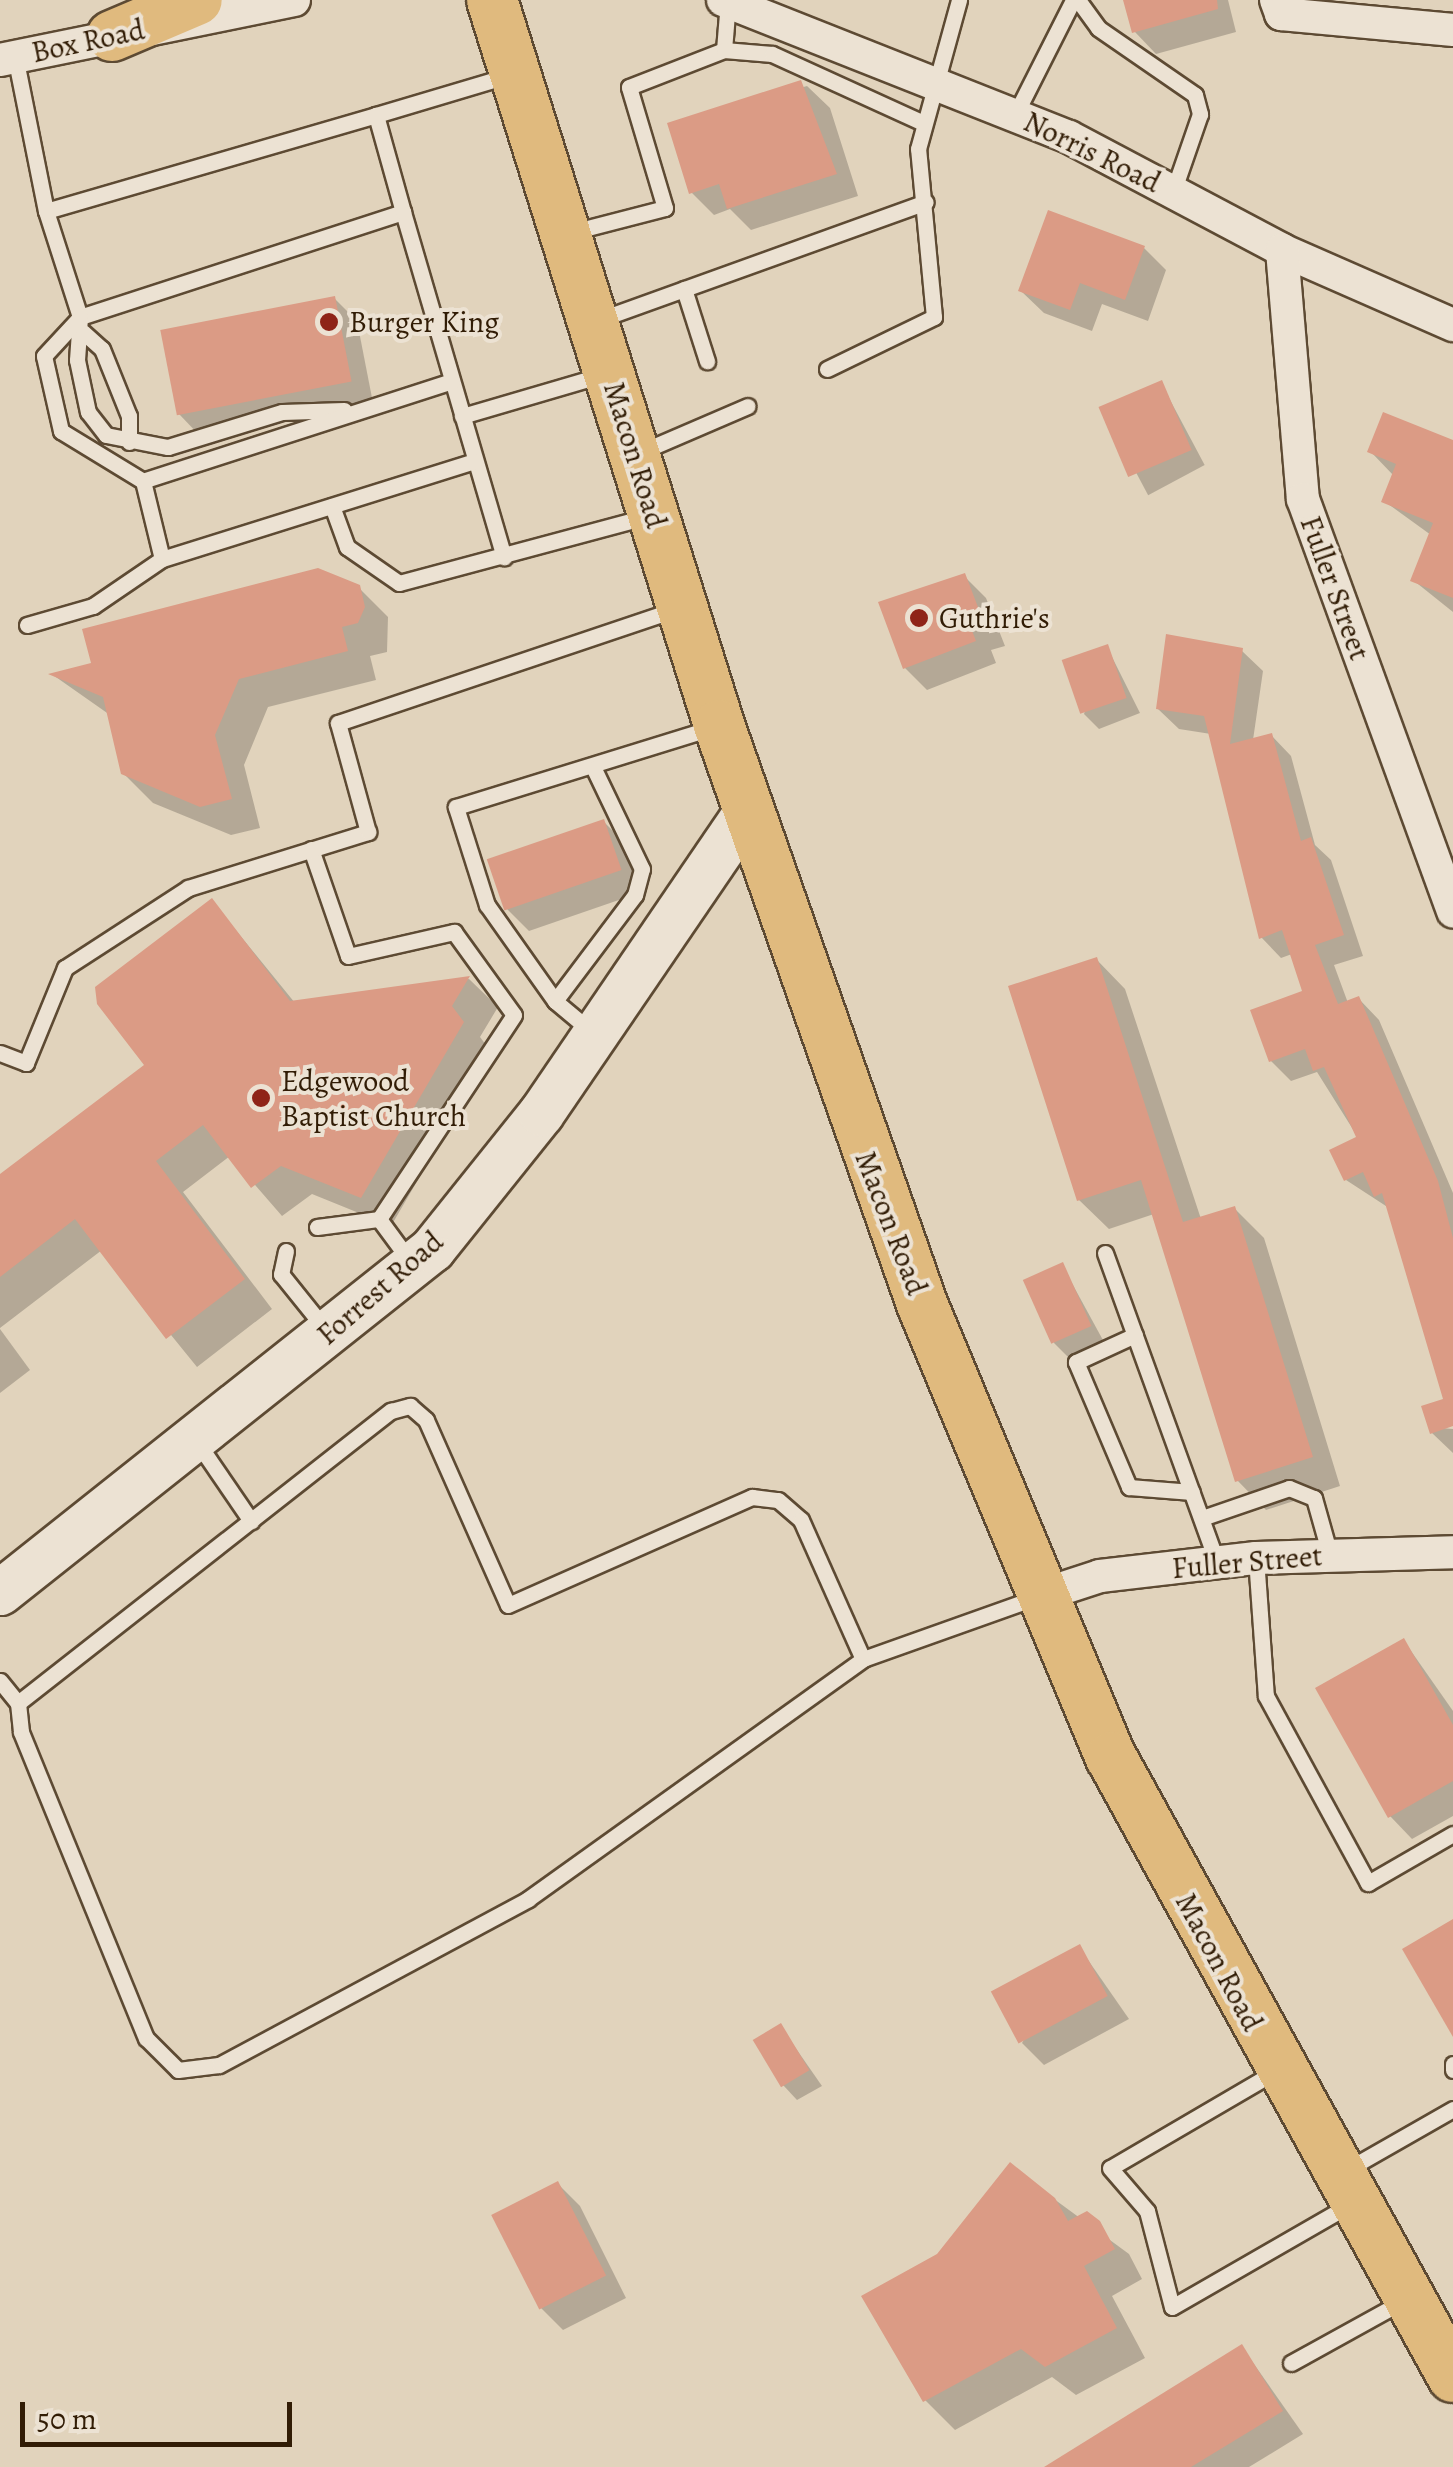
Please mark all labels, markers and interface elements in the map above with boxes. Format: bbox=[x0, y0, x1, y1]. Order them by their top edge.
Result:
street label: Box Road bbox=[28, 11, 148, 71]
street label: Norris Road bbox=[1018, 103, 1166, 201]
place label: Burger King bbox=[349, 304, 499, 340]
marker: Burger King bbox=[318, 311, 340, 333]
street label: Macon Road bbox=[596, 377, 674, 533]
street label: Fuller Street bbox=[1292, 511, 1378, 665]
place label: Guthrie's bbox=[939, 600, 1050, 636]
marker: Guthrie's bbox=[908, 607, 930, 629]
place label: Edgewood Baptist Church bbox=[281, 1063, 466, 1134]
marker: Edgewood Baptist Church bbox=[250, 1087, 272, 1109]
street label: Macon Road bbox=[847, 1146, 935, 1300]
street label: Forrest Road bbox=[310, 1223, 450, 1353]
street label: Fuller Street bbox=[1170, 1537, 1324, 1587]
street label: Macon Road bbox=[1168, 1887, 1270, 2037]
scale bar bbox=[25, 2382, 298, 2444]
text: 50 m bbox=[37, 2399, 97, 2439]

